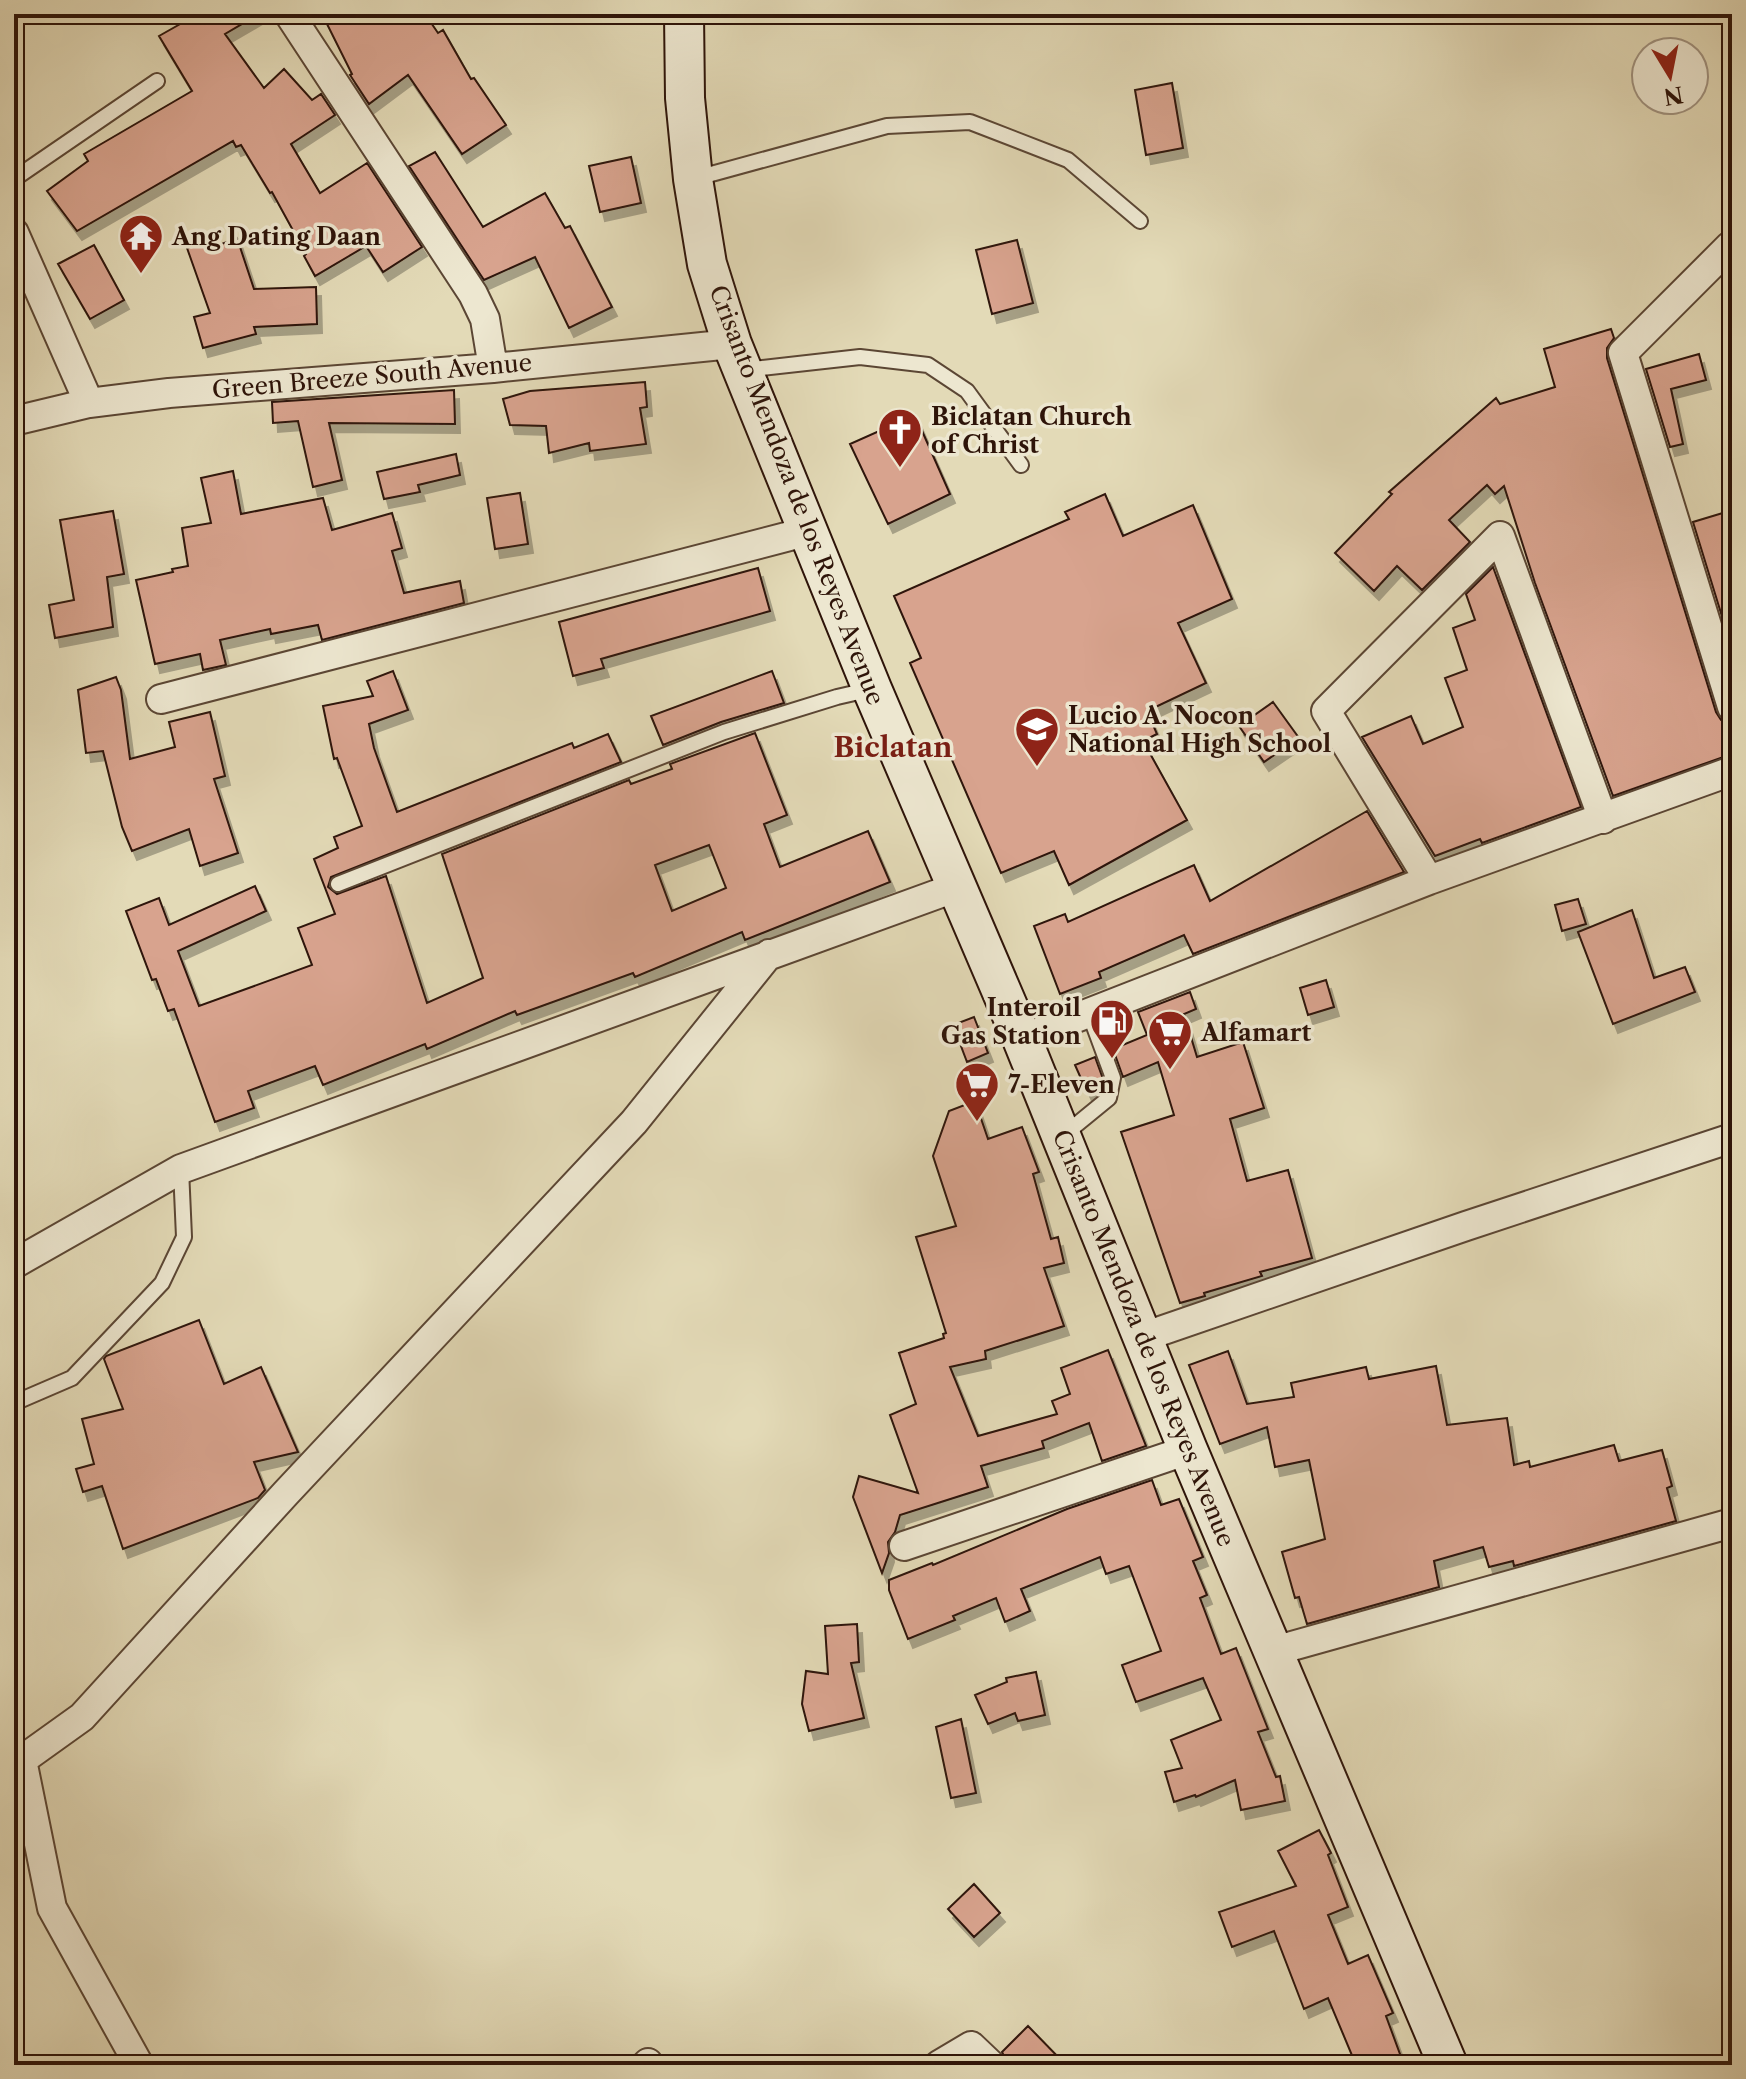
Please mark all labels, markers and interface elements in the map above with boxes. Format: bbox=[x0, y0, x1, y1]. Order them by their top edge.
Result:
north arrow bbox=[1630, 36, 1710, 116]
text: N bbox=[1662, 80, 1685, 110]
temple icon: Ang Dating Daan bbox=[117, 212, 165, 275]
place label: Ang Dating Daan bbox=[171, 222, 382, 251]
street label: Crisanto Mendoza de los Reyes Avenue bbox=[703, 281, 891, 709]
street label: Green Breeze South Avenue bbox=[211, 348, 533, 404]
place label: Biclatan Church of Christ bbox=[931, 402, 1132, 459]
church icon: Biclatan Church of Christ bbox=[876, 406, 924, 469]
place label: Lucio A. Nocon National High School bbox=[1068, 701, 1331, 758]
school or university icon: Lucio A. Nocon National High School bbox=[1013, 705, 1061, 768]
district label: Biclatan bbox=[834, 730, 952, 764]
place label: Interoil Gas Station bbox=[941, 993, 1082, 1050]
fuel station icon: Interoil Gas Station bbox=[1088, 997, 1136, 1060]
supermarket icon: Alfamart bbox=[1146, 1008, 1194, 1071]
place label: Alfamart bbox=[1200, 1018, 1312, 1047]
supermarket icon: 7-Eleven bbox=[953, 1060, 1001, 1123]
place label: 7-Eleven bbox=[1008, 1070, 1115, 1099]
street label: Crisanto Mendoza de los Reyes Avenue bbox=[1047, 1125, 1241, 1551]

